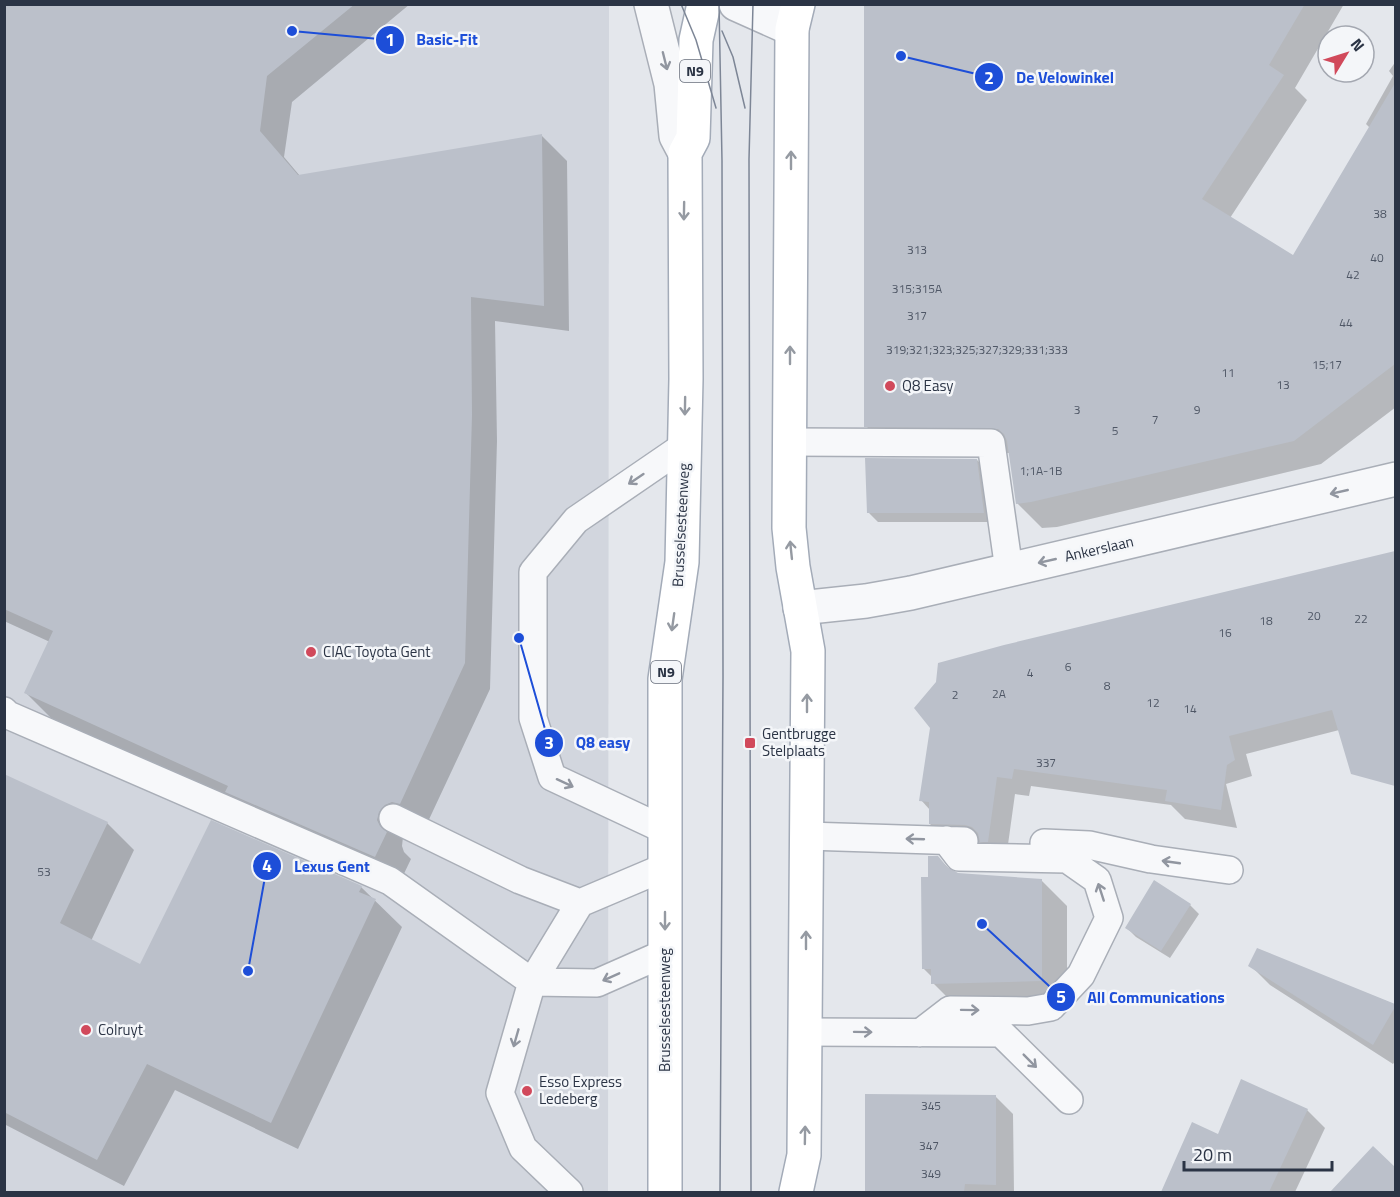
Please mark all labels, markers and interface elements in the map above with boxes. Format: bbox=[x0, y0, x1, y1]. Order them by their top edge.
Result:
callout: Basic-Fit bbox=[375, 23, 490, 57]
north arrow bbox=[1316, 24, 1376, 84]
text: 1 bbox=[385, 26, 395, 53]
text: Basic-Fit bbox=[416, 27, 478, 51]
text: N bbox=[1345, 33, 1371, 57]
one-way arrow bbox=[660, 51, 672, 70]
road number: N9 bbox=[680, 60, 710, 82]
callout: De Velowinkel bbox=[974, 60, 1126, 94]
text: 2 bbox=[984, 64, 994, 91]
text: De Velowinkel bbox=[1016, 65, 1114, 89]
one-way arrow bbox=[785, 150, 797, 170]
one-way arrow bbox=[678, 201, 690, 221]
house number: 38 bbox=[1373, 204, 1387, 223]
house number: 313 bbox=[907, 240, 927, 259]
house number: 40 bbox=[1370, 248, 1384, 267]
house number: 42 bbox=[1346, 265, 1360, 284]
house number: 315;315A bbox=[892, 279, 942, 298]
house number: 317 bbox=[907, 306, 927, 325]
house number: 44 bbox=[1339, 313, 1353, 332]
house number: 319;321;323;325;327;329;331;333 bbox=[886, 340, 1068, 359]
one-way arrow bbox=[784, 345, 796, 365]
house number: 15;17 bbox=[1312, 355, 1342, 374]
house number: 11 bbox=[1221, 363, 1235, 382]
place label: Q8 Easy bbox=[902, 374, 954, 397]
house number: 13 bbox=[1276, 375, 1290, 394]
marker: Q8 Easy bbox=[883, 379, 897, 393]
one-way arrow bbox=[680, 396, 691, 416]
house number: 3 bbox=[1074, 400, 1080, 419]
house number: 9 bbox=[1194, 400, 1201, 419]
house number: 7 bbox=[1152, 410, 1158, 429]
house number: 5 bbox=[1112, 421, 1119, 440]
house number: 1;1A-1B bbox=[1020, 461, 1062, 480]
street label: Brusselsesteenweg bbox=[666, 462, 695, 587]
one-way arrow bbox=[629, 473, 645, 485]
one-way arrow bbox=[1329, 487, 1349, 498]
street label: Ankerslaan bbox=[1062, 529, 1136, 568]
one-way arrow bbox=[785, 540, 796, 560]
one-way arrow bbox=[1037, 556, 1056, 568]
house number: 20 bbox=[1307, 606, 1321, 625]
house number: 22 bbox=[1354, 609, 1368, 628]
one-way arrow bbox=[668, 611, 679, 631]
house number: 18 bbox=[1259, 611, 1273, 630]
house number: 16 bbox=[1218, 623, 1232, 642]
place label: CIAC Toyota Gent bbox=[323, 640, 431, 663]
marker: CIAC Toyota Gent bbox=[304, 645, 318, 659]
house number: 6 bbox=[1065, 657, 1072, 676]
road number: N9 bbox=[651, 661, 681, 683]
house number: 4 bbox=[1027, 663, 1034, 682]
house number: 8 bbox=[1104, 676, 1111, 695]
house number: 2A bbox=[992, 684, 1006, 703]
house number: 2 bbox=[952, 685, 958, 704]
one-way arrow bbox=[801, 693, 813, 713]
house number: 12 bbox=[1146, 693, 1160, 712]
house number: 14 bbox=[1183, 699, 1197, 718]
place label: Gentbrugge Stelplaats bbox=[762, 722, 836, 762]
callout: Q8 easy bbox=[534, 726, 643, 760]
text: 3 bbox=[544, 729, 554, 756]
text: Q8 easy bbox=[576, 730, 630, 754]
marker: Gentbrugge Stelplaats bbox=[743, 736, 757, 750]
house number: 337 bbox=[1036, 753, 1056, 772]
one-way arrow bbox=[556, 778, 574, 790]
one-way arrow bbox=[906, 834, 926, 845]
callout: Lexus Gent bbox=[252, 849, 382, 883]
text: 4 bbox=[262, 852, 272, 879]
text: Lexus Gent bbox=[294, 854, 370, 878]
one-way arrow bbox=[1162, 856, 1182, 867]
house number: 53 bbox=[37, 862, 51, 881]
one-way arrow bbox=[1095, 883, 1106, 902]
one-way arrow bbox=[659, 910, 671, 930]
one-way arrow bbox=[800, 930, 812, 950]
street label: Brusselsesteenweg bbox=[653, 948, 676, 1072]
one-way arrow bbox=[603, 972, 621, 983]
callout: All Communications bbox=[1046, 980, 1237, 1014]
text: 5 bbox=[1056, 983, 1066, 1010]
text: All Communications bbox=[1087, 985, 1225, 1009]
one-way arrow bbox=[960, 1004, 980, 1016]
place label: Colruyt bbox=[98, 1018, 144, 1041]
marker: Colruyt bbox=[79, 1023, 93, 1037]
one-way arrow bbox=[852, 1027, 872, 1038]
one-way arrow bbox=[510, 1028, 521, 1047]
one-way arrow bbox=[1022, 1054, 1037, 1069]
place label: Esso Express Ledeberg bbox=[539, 1070, 622, 1110]
marker: Esso Express Ledeberg bbox=[520, 1084, 534, 1098]
house number: 345 bbox=[921, 1096, 941, 1115]
one-way arrow bbox=[799, 1125, 810, 1145]
scale bar bbox=[1184, 1134, 1332, 1172]
house number: 347 bbox=[919, 1136, 939, 1155]
text: 20 m bbox=[1193, 1141, 1232, 1168]
house number: 349 bbox=[921, 1164, 941, 1183]

